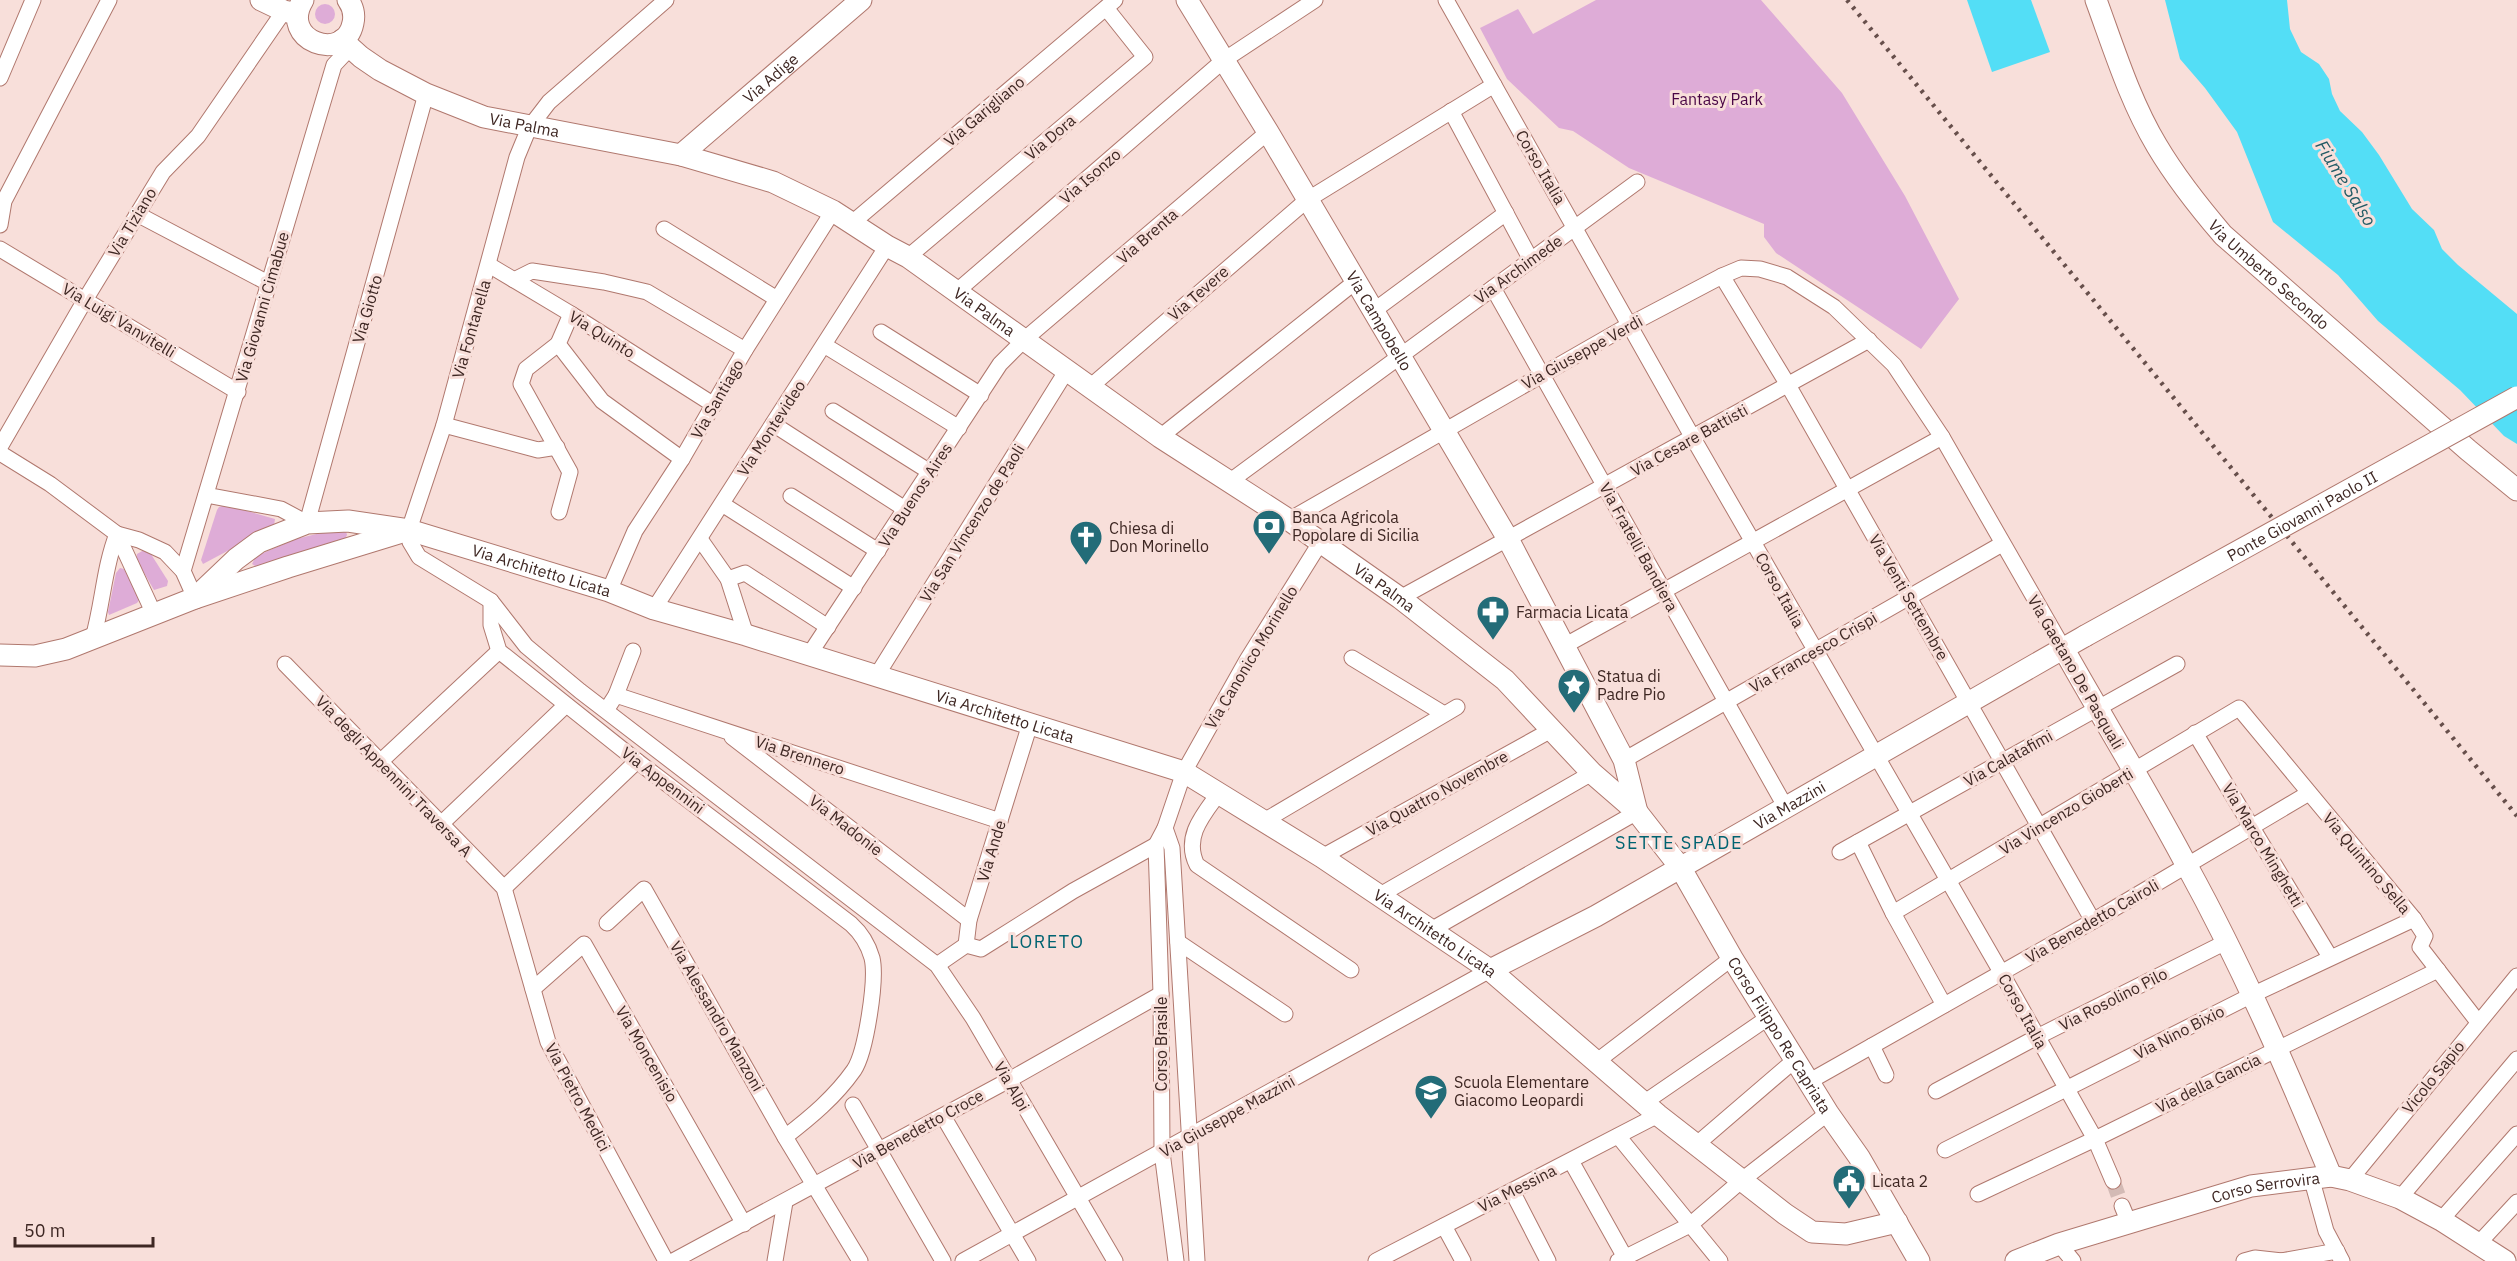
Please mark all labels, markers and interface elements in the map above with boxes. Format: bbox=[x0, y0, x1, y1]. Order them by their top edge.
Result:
street label: Via Adige bbox=[739, 48, 802, 107]
street label: Via Garigliano bbox=[940, 72, 1028, 150]
park label: Fantasy Park bbox=[1671, 89, 1763, 109]
street label: Via Palma bbox=[488, 108, 562, 141]
street label: Via Dora bbox=[1021, 110, 1080, 164]
street label: Corso Italia bbox=[1512, 126, 1571, 208]
water label: Fiume Salso bbox=[2310, 136, 2382, 230]
street label: Via Isonzo bbox=[1055, 144, 1125, 208]
street label: Via Tiziano bbox=[104, 184, 160, 260]
street label: Via Brenta bbox=[1112, 204, 1182, 268]
street label: Via Umberto Secondo bbox=[2204, 215, 2334, 334]
street label: Via Giovanni Cimabue bbox=[231, 229, 293, 385]
street label: Via Archimede bbox=[1470, 230, 1566, 308]
street label: Via Tevere bbox=[1164, 261, 1233, 325]
street label: Via Campobello bbox=[1342, 267, 1417, 374]
street label: Via Giotto bbox=[348, 273, 386, 345]
street label: Via Fontanella bbox=[447, 277, 495, 381]
street label: Via Luigi Vanvitelli bbox=[59, 278, 179, 362]
street label: Via Palma bbox=[950, 283, 1020, 341]
street label: Via Quinto bbox=[565, 306, 639, 362]
street label: Via Giuseppe Verdi bbox=[1518, 311, 1646, 393]
street label: Via Santiago bbox=[686, 356, 748, 442]
street label: Via Montevideo bbox=[733, 376, 809, 480]
street label: Via Cesare Battisti bbox=[1627, 400, 1751, 480]
street label: Via Buenos Aires bbox=[874, 439, 956, 551]
street label: Via San Vincenzo de Paoli bbox=[915, 440, 1029, 606]
street label: Ponte Giovanni Paolo II bbox=[2223, 466, 2381, 566]
street label: Via Fratelli Bandiera bbox=[1595, 479, 1683, 615]
place label: Banca Agricola Popolare di Sicilia bbox=[1292, 507, 1420, 545]
bank icon: Banca Agricola Popolare di Sicilia bbox=[1251, 508, 1287, 555]
place label: Chiesa di Don Morinello bbox=[1109, 518, 1209, 556]
church icon: Chiesa di Don Morinello bbox=[1068, 519, 1104, 566]
street label: Via Venti Settembre bbox=[1865, 530, 1953, 664]
street label: Via Architetto Licata bbox=[470, 540, 614, 601]
street label: Corso Italia bbox=[1751, 549, 1809, 631]
street label: Via Palma bbox=[1350, 559, 1420, 616]
street label: Via Canonico Morinello bbox=[1200, 582, 1302, 732]
street label: Via Gaetano De Pasquali bbox=[2024, 591, 2128, 753]
pharmacy icon: Farmacia Licata bbox=[1475, 594, 1511, 641]
place label: Farmacia Licata bbox=[1516, 602, 1629, 622]
street label: Via Francesco Crispi bbox=[1746, 607, 1880, 697]
place label: Statua di Padre Pio bbox=[1597, 666, 1665, 704]
place icon: Statua di Padre Pio bbox=[1556, 667, 1592, 714]
street label: Via Architetto Licata bbox=[933, 685, 1077, 747]
street label: Via degli Appennini Traversa A bbox=[312, 691, 476, 861]
street label: Via Calatafimi bbox=[1960, 725, 2056, 791]
street label: Via Brennero bbox=[753, 731, 847, 779]
street label: Via Appennini bbox=[617, 742, 709, 818]
street label: Via Quattro Novembre bbox=[1363, 746, 1512, 840]
street label: Via Vincenzo Gioberti bbox=[1996, 763, 2136, 859]
street label: Via Mazzini bbox=[1750, 777, 1829, 834]
street label: Via Marco Minghetti bbox=[2218, 779, 2308, 911]
street label: Via Madonie bbox=[805, 790, 887, 860]
street label: Via Quintino Sella bbox=[2319, 808, 2416, 918]
street label: Via Ande bbox=[972, 818, 1010, 884]
district label: SETTE SPADE bbox=[1615, 831, 1743, 854]
street label: Via Benedetto Cairoli bbox=[2022, 875, 2162, 967]
street label: Via Architetto Licata bbox=[1370, 885, 1501, 982]
district label: LORETO bbox=[1010, 930, 1084, 953]
street label: Via Alessandro Manzoni bbox=[666, 937, 768, 1095]
street label: Corso Filippo Re Capriata bbox=[1724, 953, 1836, 1118]
street label: Via Rosolino Pilo bbox=[2055, 963, 2171, 1035]
street label: Corso Italia bbox=[1994, 970, 2052, 1052]
street label: Corso Brasile bbox=[1151, 996, 1171, 1092]
street label: Via Nino Bixio bbox=[2130, 1001, 2228, 1063]
street label: Via Moncenisio bbox=[611, 1002, 683, 1106]
street label: Vicolo Sapio bbox=[2398, 1037, 2468, 1117]
street label: Via Pietro Medici bbox=[541, 1039, 615, 1155]
street label: Via della Gancia bbox=[2152, 1049, 2264, 1117]
street label: Via Alpi bbox=[990, 1058, 1034, 1114]
street label: Via Giuseppe Mazzini bbox=[1156, 1071, 1298, 1161]
place label: Scuola Elementare Giacomo Leopardi bbox=[1454, 1072, 1589, 1110]
school or university icon: Scuola Elementare Giacomo Leopardi bbox=[1413, 1073, 1449, 1120]
street label: Via Benedetto Croce bbox=[849, 1085, 987, 1173]
street label: Via Messina bbox=[1475, 1160, 1560, 1216]
public building icon: Licata 2 bbox=[1831, 1163, 1867, 1210]
street label: Corso Serrovira bbox=[2209, 1167, 2321, 1207]
place label: Licata 2 bbox=[1872, 1171, 1928, 1191]
scale bar bbox=[15, 1210, 153, 1248]
text: 50 m bbox=[24, 1219, 66, 1242]

